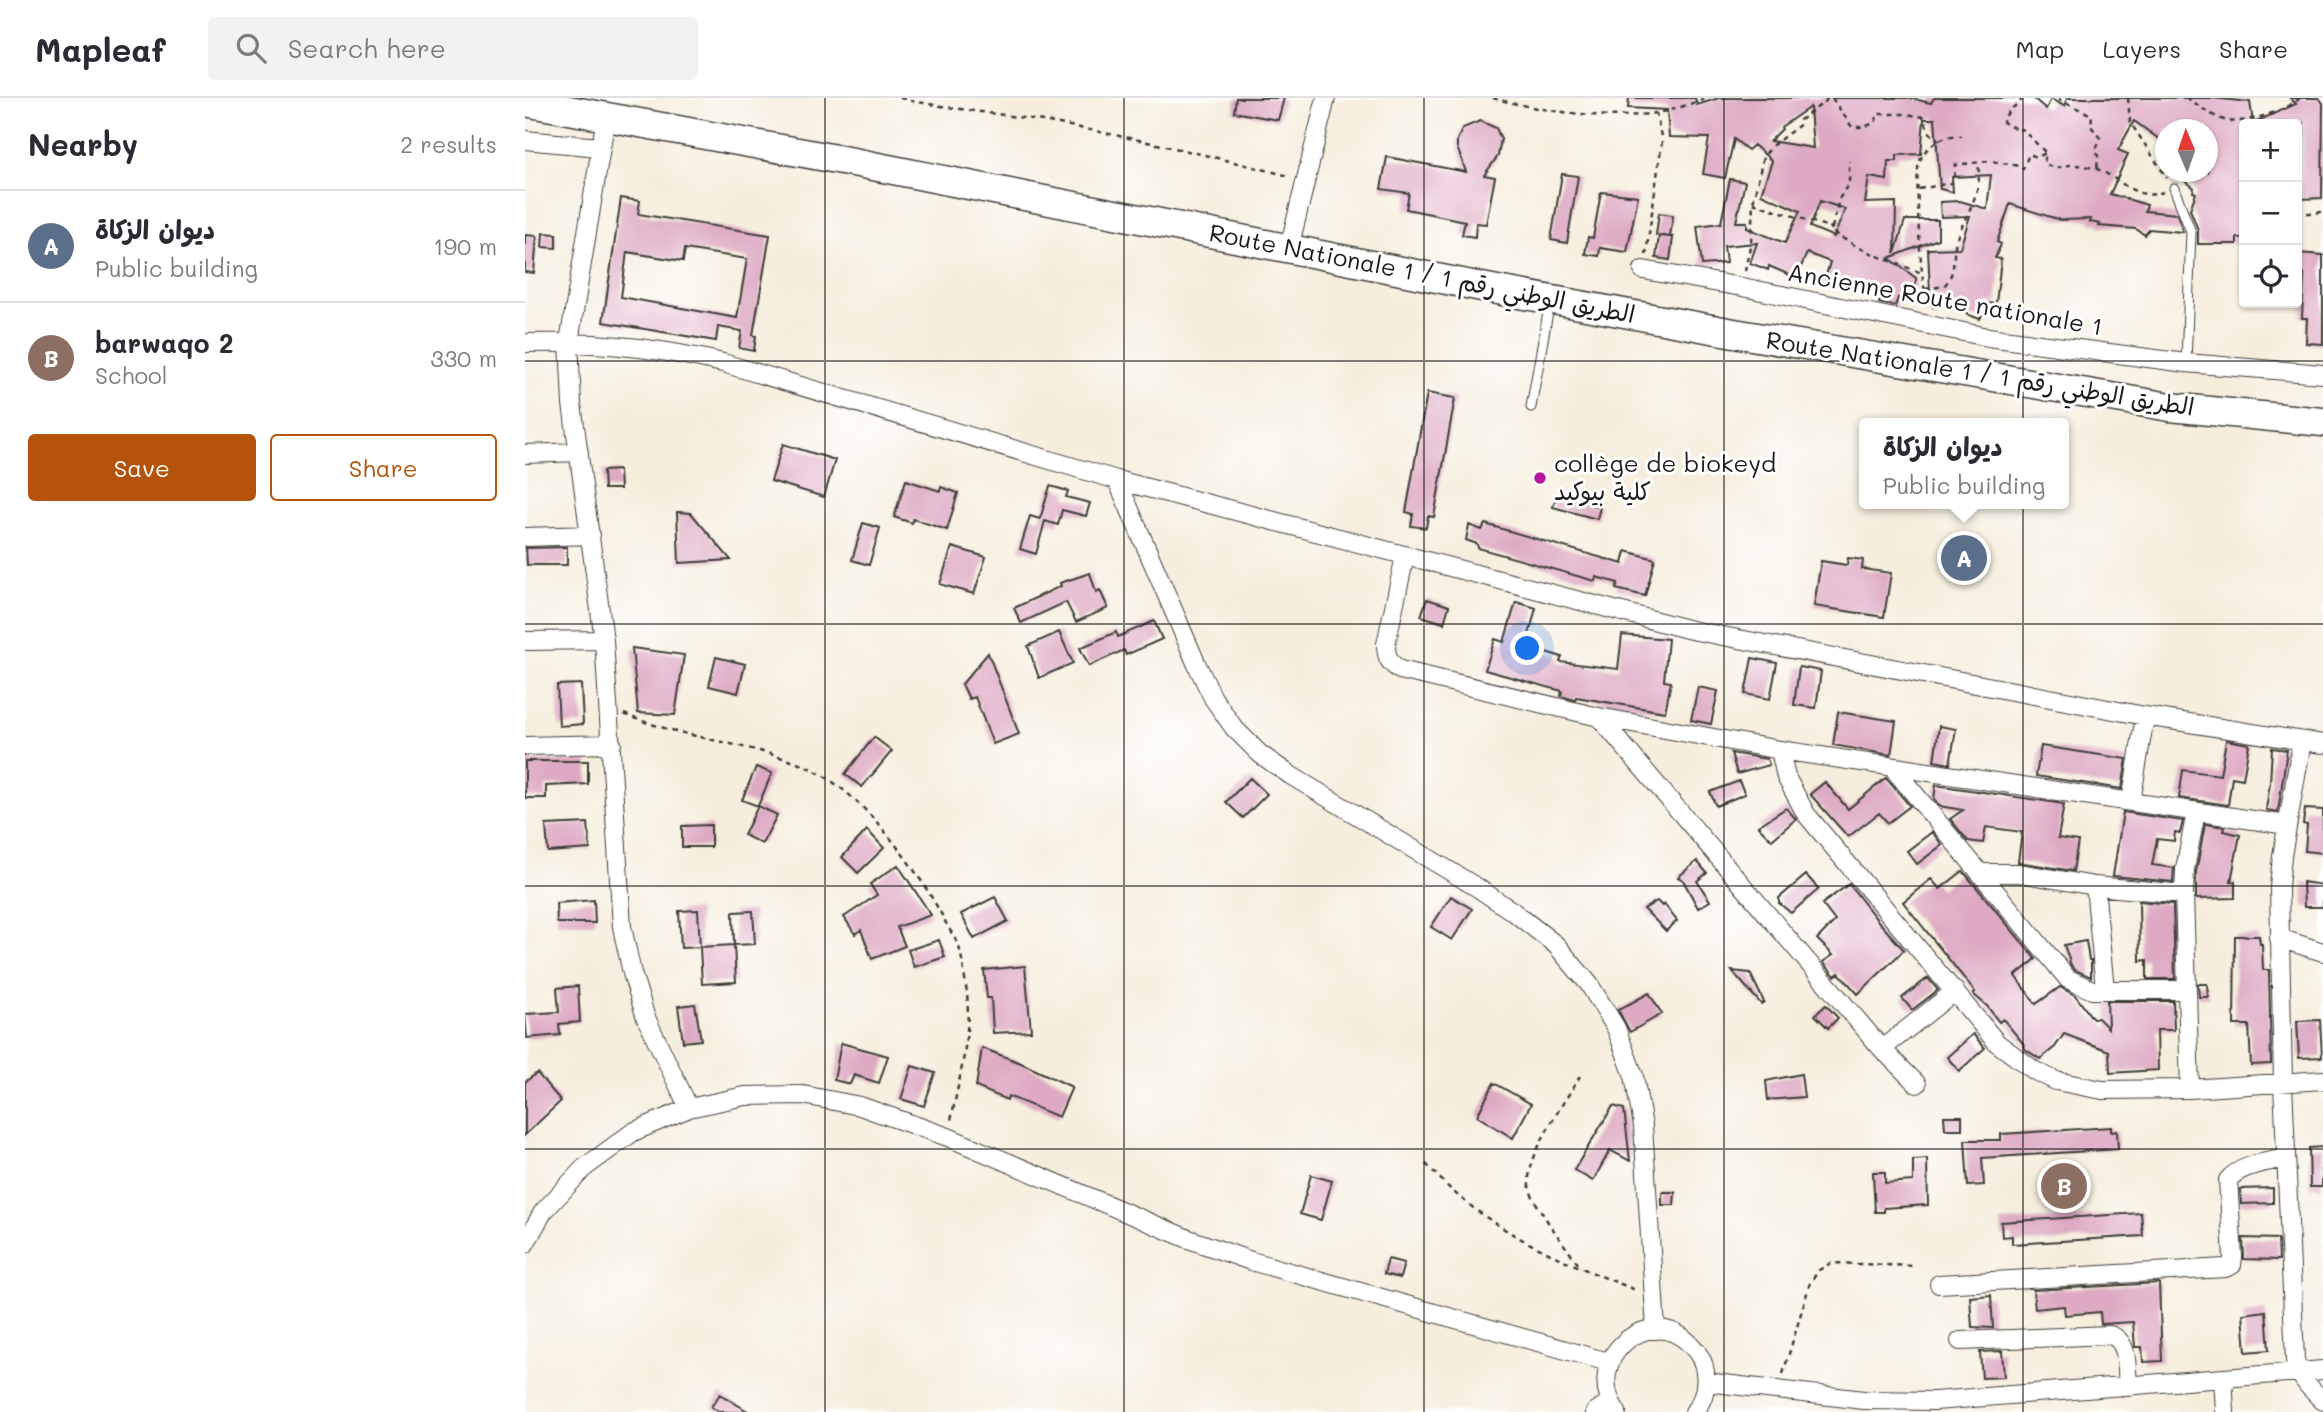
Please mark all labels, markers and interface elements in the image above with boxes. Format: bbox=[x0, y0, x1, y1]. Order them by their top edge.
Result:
search box bbox=[208, 17, 698, 80]
text: Mapleaf bbox=[35, 27, 166, 70]
icon: search bbox=[232, 29, 270, 67]
text: Search here bbox=[288, 31, 446, 65]
text: Map bbox=[2016, 33, 2064, 64]
text: Layers bbox=[2102, 33, 2181, 64]
text: Share bbox=[2219, 33, 2288, 64]
north arrow bbox=[2155, 119, 2218, 182]
map controls bbox=[2239, 119, 2302, 308]
button: + bbox=[2239, 119, 2302, 182]
text: Nearby bbox=[28, 124, 138, 164]
text: 2 results bbox=[400, 129, 497, 159]
button: − bbox=[2239, 182, 2302, 245]
text: ديوان الزكاة bbox=[95, 212, 215, 246]
street label: Route Nationale 1 / الطريق الوطني رقم 1 bbox=[1206, 216, 1638, 336]
text: A bbox=[43, 231, 59, 261]
text: 190 m bbox=[433, 231, 497, 261]
button: locate bbox=[2239, 245, 2302, 308]
text: Public building bbox=[95, 253, 258, 283]
street label: Ancienne Route nationale 1 bbox=[1785, 256, 2105, 341]
street label: Route Nationale 1 / الطريق الوطني رقم 1 bbox=[1763, 323, 2196, 429]
text: barwaqo 2 bbox=[95, 326, 233, 360]
text: B bbox=[43, 343, 59, 373]
text: 330 m bbox=[430, 343, 497, 373]
text: School bbox=[95, 360, 168, 390]
popup bbox=[1859, 418, 2069, 509]
text: ديوان الزكاة bbox=[1883, 429, 2003, 463]
button: Save bbox=[28, 434, 256, 501]
button: Share bbox=[270, 434, 497, 501]
place label: collège de biokeyd كلية بيوكيد bbox=[1554, 447, 1776, 507]
marker: collège de biokeyd كلية بيوكيد bbox=[1532, 470, 1548, 486]
text: Public building bbox=[1883, 470, 2045, 500]
pin: A bbox=[1941, 532, 1987, 584]
your location bbox=[1510, 631, 1544, 665]
pin: B bbox=[2041, 1160, 2087, 1212]

